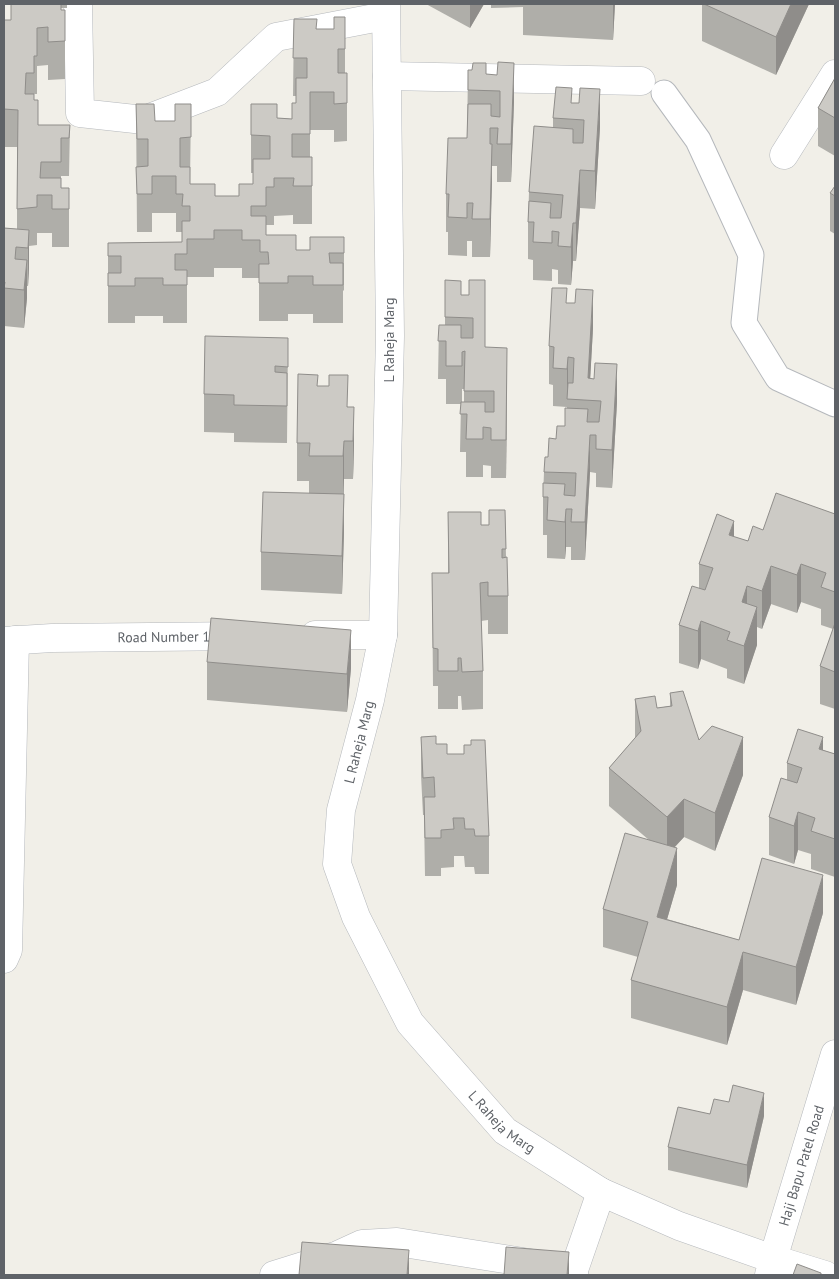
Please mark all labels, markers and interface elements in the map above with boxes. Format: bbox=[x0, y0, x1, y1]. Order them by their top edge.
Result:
street label: L Raheja Marg bbox=[380, 297, 398, 383]
street label: Road Number 1 bbox=[117, 627, 210, 646]
street label: L Raheja Marg bbox=[340, 699, 378, 785]
street label: L Raheja Marg bbox=[465, 1087, 539, 1157]
street label: Haji Bapu Patel Road bbox=[775, 1103, 828, 1228]

